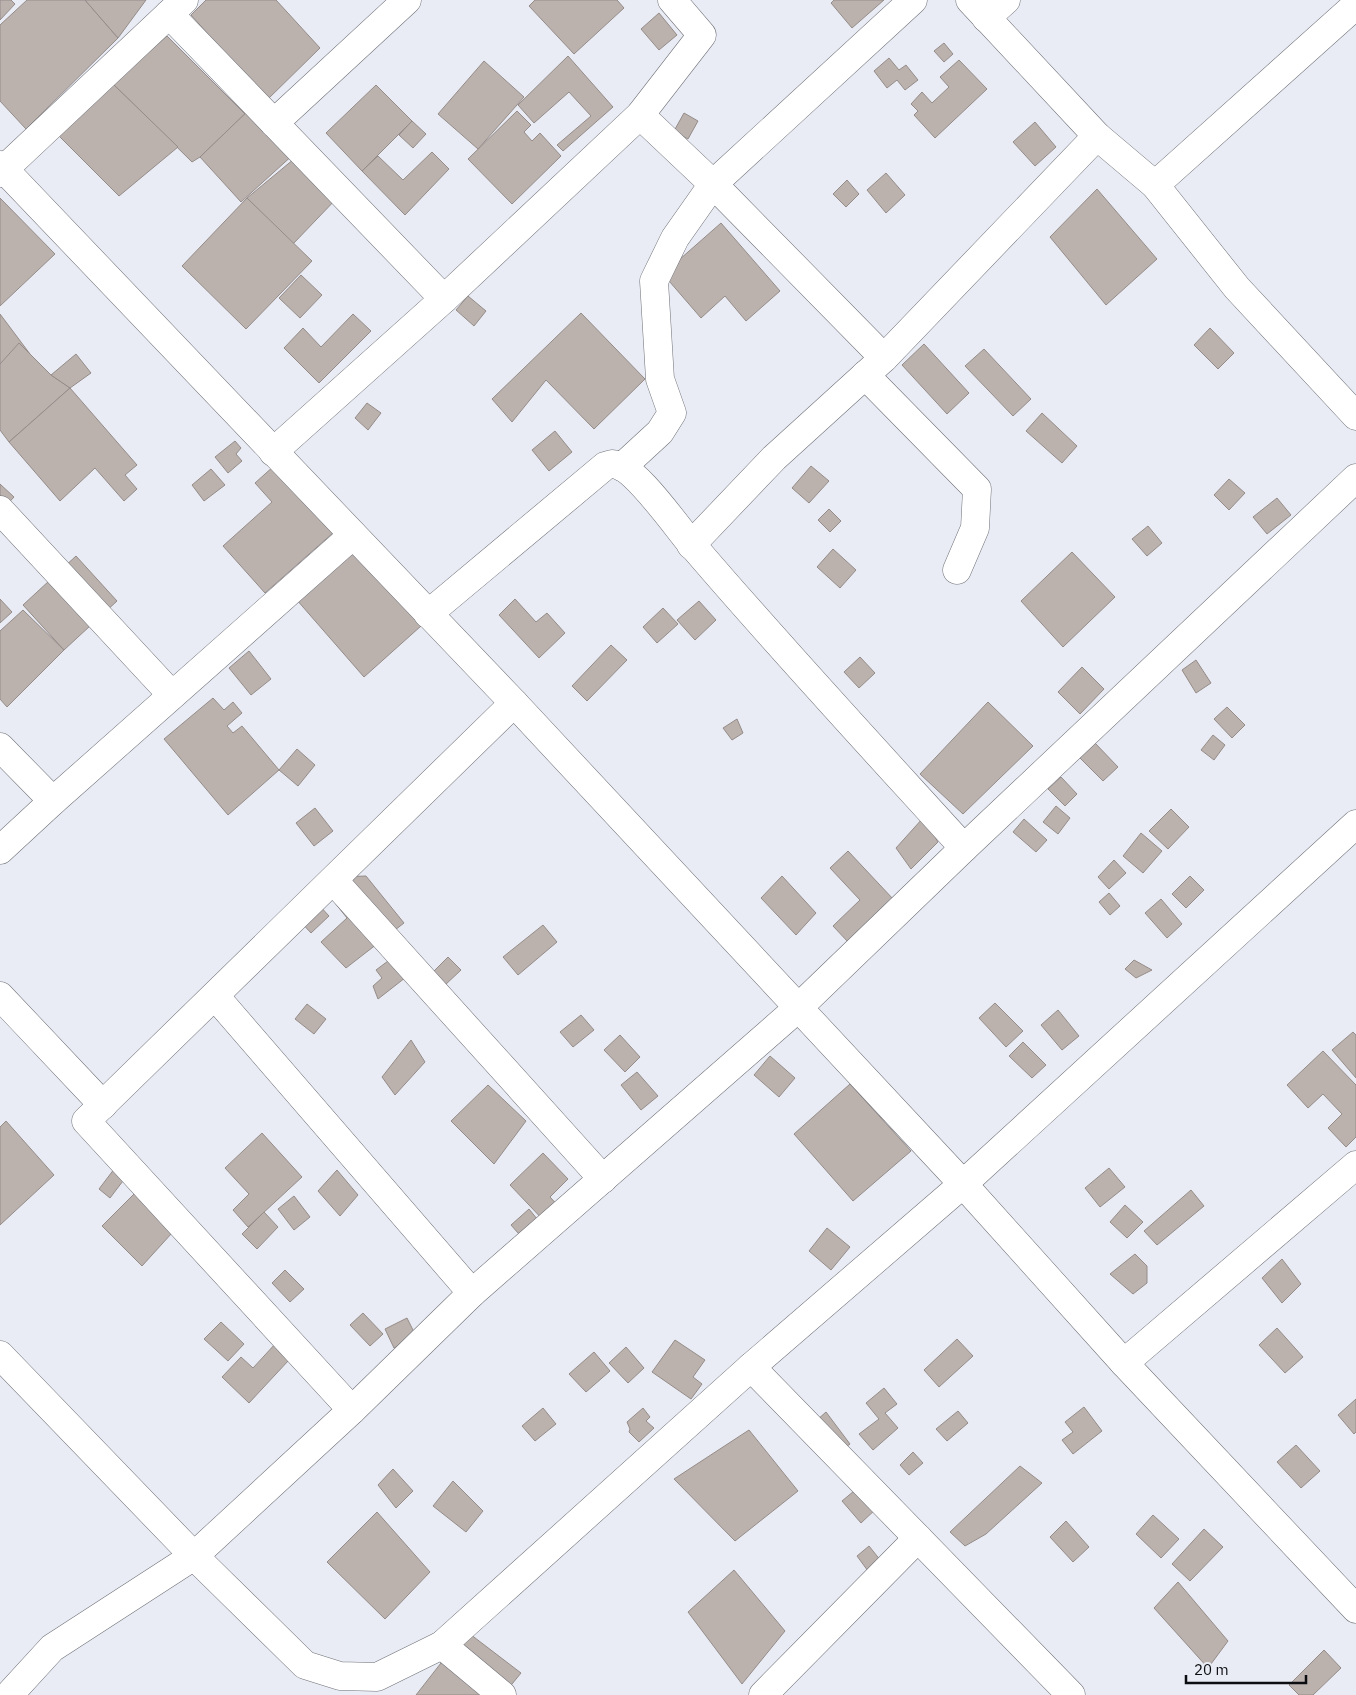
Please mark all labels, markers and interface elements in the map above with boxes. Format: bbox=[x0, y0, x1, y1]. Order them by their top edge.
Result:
scale bar bbox=[1186, 1652, 1306, 1684]
text: 20 m bbox=[1194, 1660, 1229, 1679]

